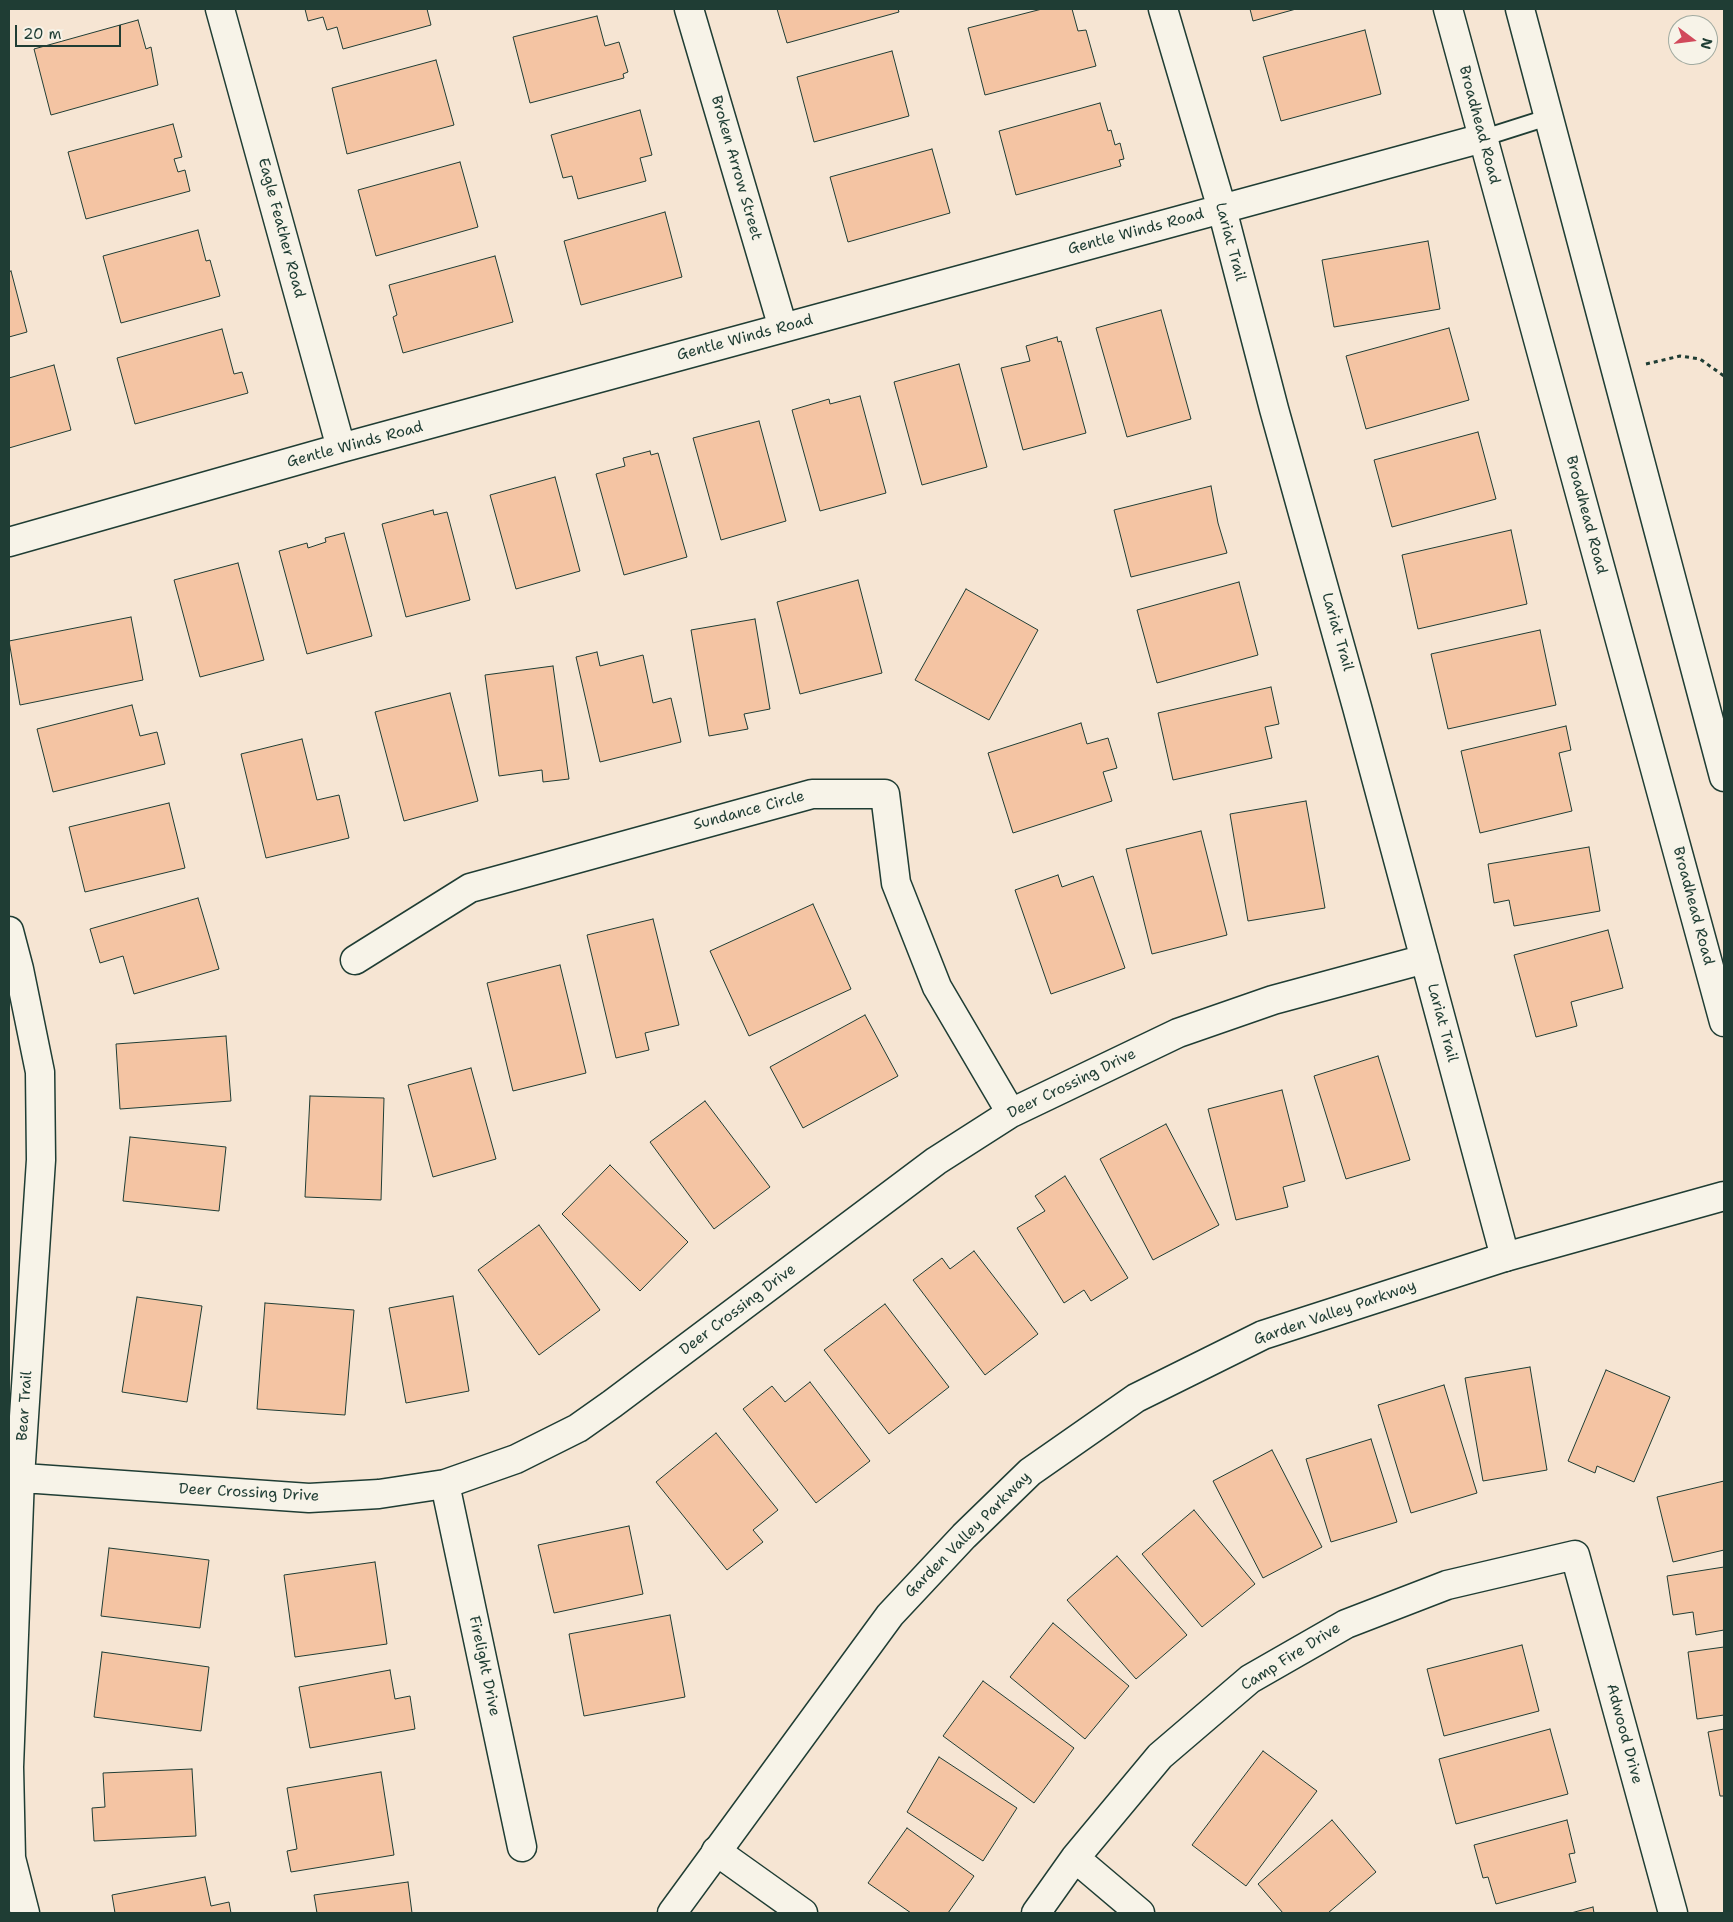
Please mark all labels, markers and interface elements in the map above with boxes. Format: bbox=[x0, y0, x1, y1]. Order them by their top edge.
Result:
scale bar bbox=[18, 15, 124, 47]
north arrow bbox=[1668, 15, 1718, 65]
text: 20 m bbox=[23, 24, 62, 44]
text: N bbox=[1696, 36, 1717, 51]
street label: Broadhead Road bbox=[1455, 64, 1503, 186]
street label: Broken Arrow Street bbox=[707, 94, 765, 242]
street label: Eagle Feather Road bbox=[254, 156, 308, 300]
street label: Lariat Trail bbox=[1211, 201, 1249, 283]
street label: Gentle Winds Road bbox=[1066, 205, 1206, 259]
street label: Gentle Winds Road bbox=[675, 311, 815, 365]
street label: Gentle Winds Road bbox=[285, 418, 425, 472]
street label: Broadhead Road bbox=[1562, 454, 1610, 576]
street label: Lariat Trail bbox=[1317, 591, 1357, 673]
street label: Sundance Circle bbox=[692, 788, 806, 834]
street label: Broadhead Road bbox=[1669, 845, 1717, 967]
street label: Lariat Trail bbox=[1423, 982, 1461, 1064]
street label: Deer Crossing Drive bbox=[1005, 1045, 1139, 1123]
street label: Deer Crossing Drive bbox=[676, 1260, 800, 1360]
street label: Garden Valley Parkway bbox=[1251, 1277, 1419, 1349]
street label: Bear Trail bbox=[14, 1370, 36, 1442]
street label: Garden Valley Parkway bbox=[901, 1468, 1035, 1602]
street label: Deer Crossing Drive bbox=[178, 1480, 320, 1506]
street label: Firelight Drive bbox=[465, 1614, 503, 1718]
street label: Camp Fire Drive bbox=[1238, 1619, 1344, 1695]
street label: Adwood Drive bbox=[1602, 1682, 1646, 1786]

